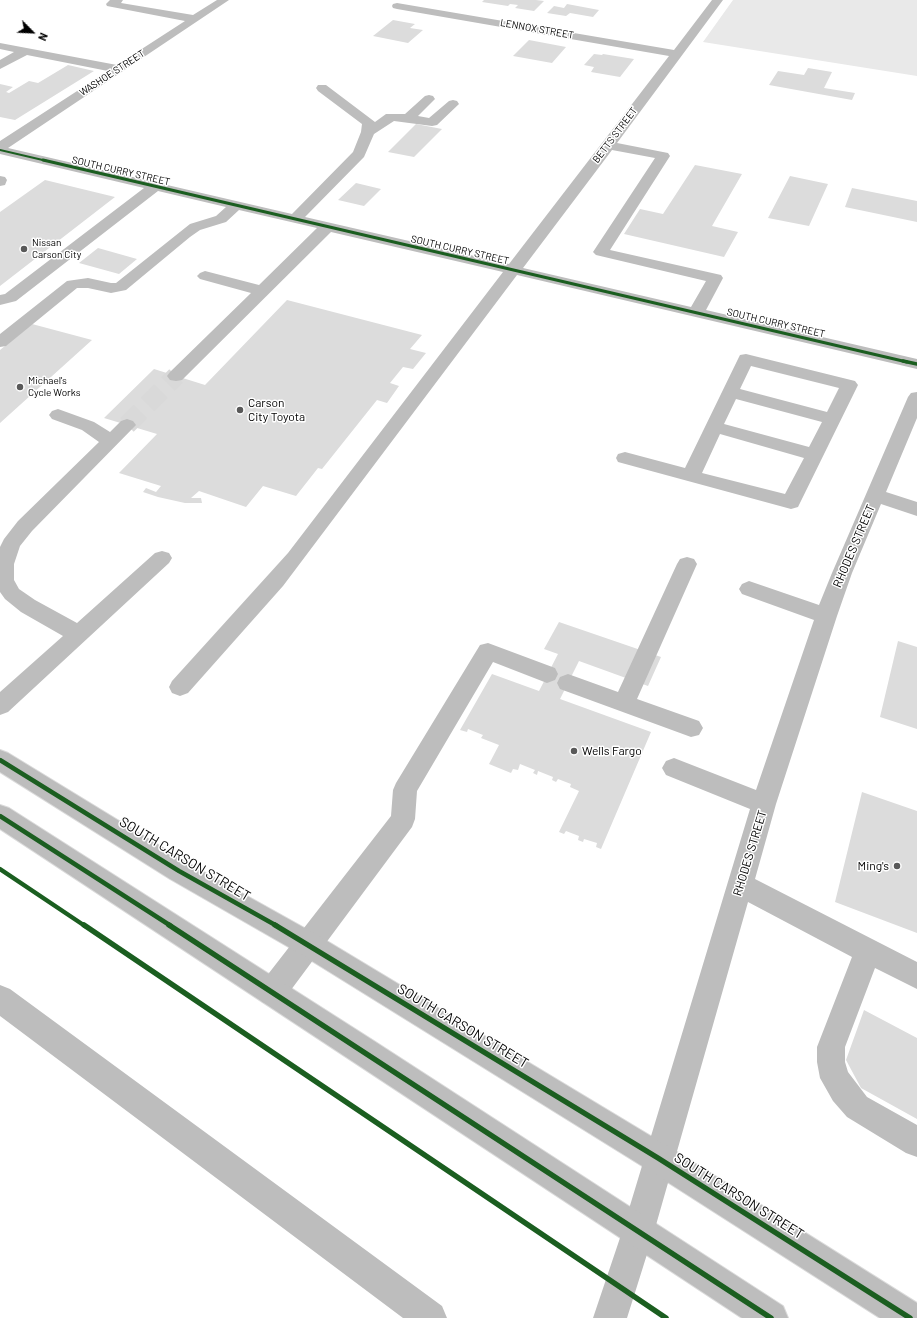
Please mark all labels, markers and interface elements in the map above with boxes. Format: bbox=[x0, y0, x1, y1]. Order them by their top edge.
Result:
north arrow bbox=[12, 12, 52, 52]
street label: LENNOX STREET bbox=[499, 17, 575, 41]
text: N bbox=[36, 31, 51, 43]
street label: WASHOE STREET bbox=[77, 47, 147, 99]
street label: BETTS STREET bbox=[590, 105, 640, 165]
street label: SOUTH CURRY STREET bbox=[71, 154, 171, 188]
street label: SOUTH CURRY STREET bbox=[410, 233, 510, 267]
place label: Nissan Carson City bbox=[32, 237, 81, 260]
marker: Nissan Carson City bbox=[19, 244, 29, 254]
street label: SOUTH CURRY STREET bbox=[726, 306, 826, 340]
place label: Michael's Cycle Works bbox=[28, 375, 80, 398]
marker: Michael's Cycle Works bbox=[15, 382, 25, 392]
place label: Carson City Toyota bbox=[248, 396, 305, 424]
marker: Carson City Toyota bbox=[235, 405, 245, 415]
street label: RHODES STREET bbox=[830, 502, 878, 590]
place label: Wells Fargo bbox=[582, 744, 642, 758]
marker: Wells Fargo bbox=[569, 746, 579, 756]
street label: RHODES STREET bbox=[730, 808, 770, 898]
street label: SOUTH CARSON STREET bbox=[116, 813, 254, 905]
place label: Ming's bbox=[858, 859, 889, 873]
marker: Ming's bbox=[892, 861, 902, 871]
street label: SOUTH CARSON STREET bbox=[394, 980, 532, 1072]
street label: SOUTH CARSON STREET bbox=[671, 1149, 807, 1243]

